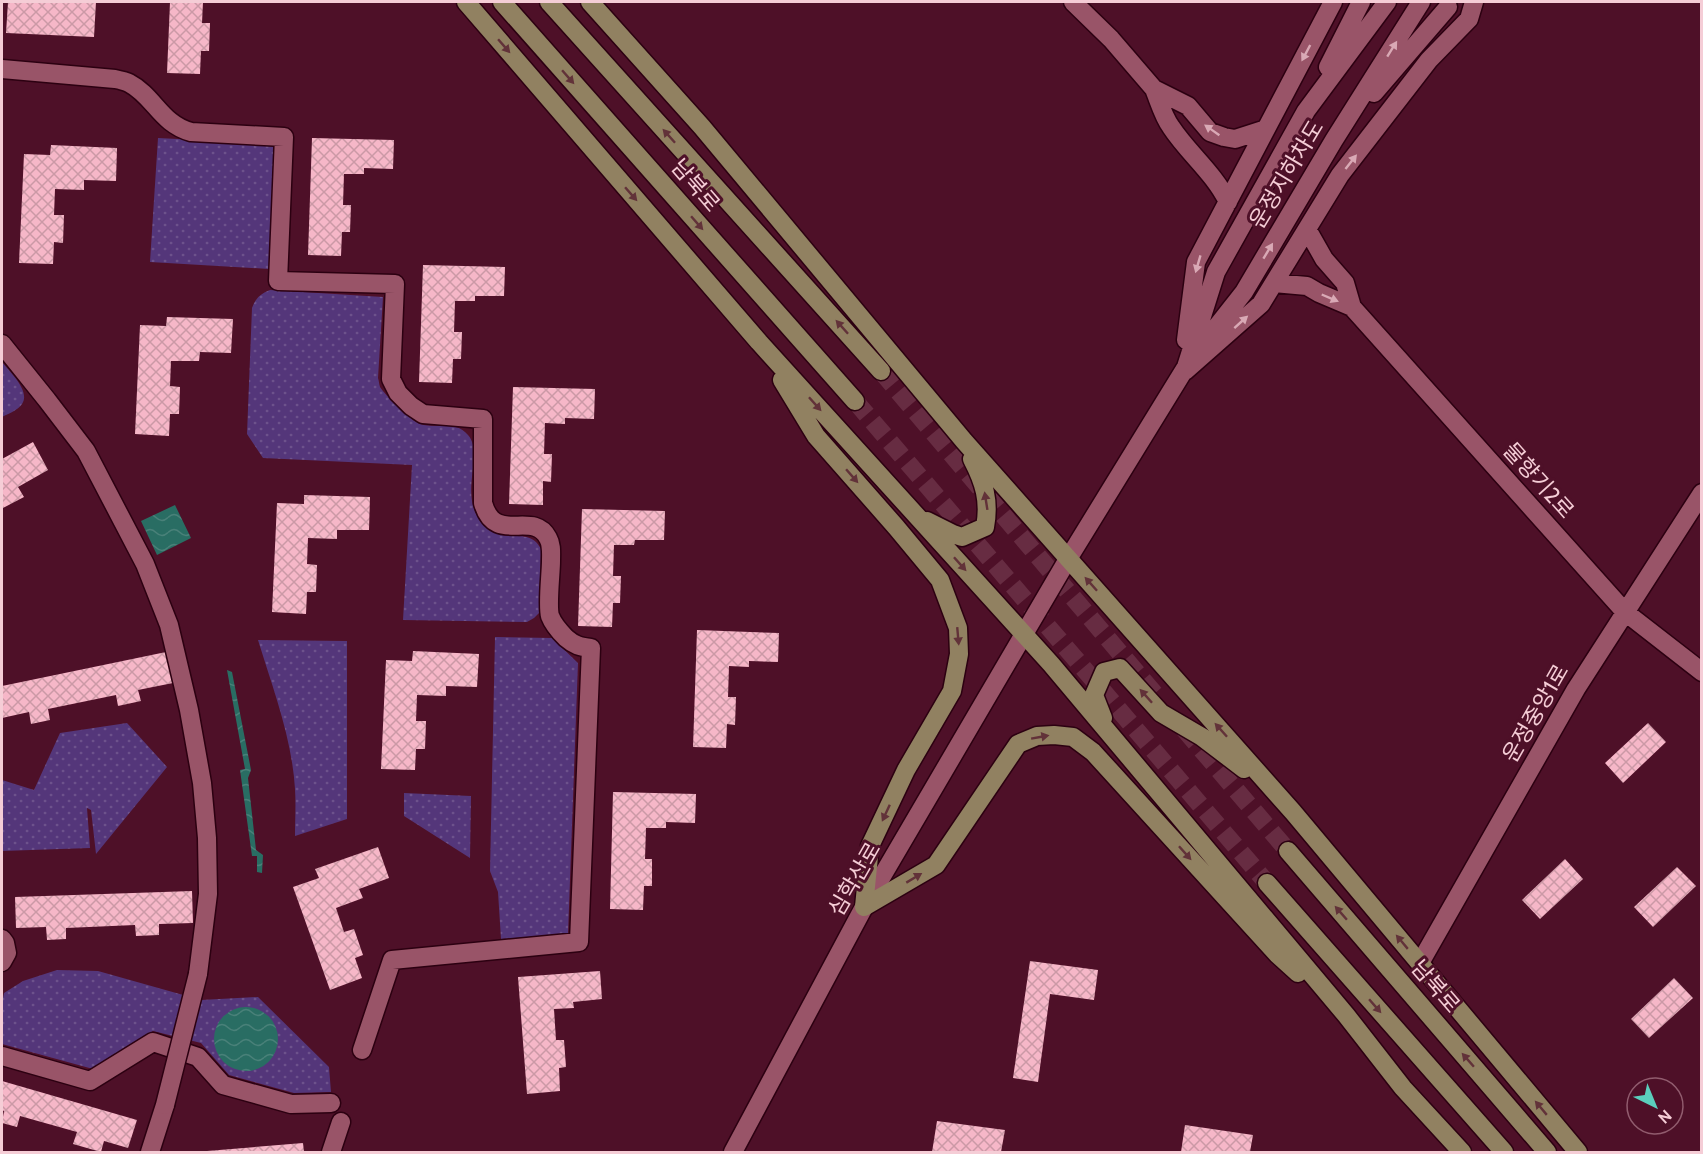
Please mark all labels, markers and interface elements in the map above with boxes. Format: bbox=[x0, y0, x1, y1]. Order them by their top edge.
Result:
one-way arrow bbox=[497, 38, 510, 53]
one-way arrow bbox=[1386, 41, 1397, 57]
one-way arrow bbox=[1301, 45, 1311, 62]
one-way arrow bbox=[561, 69, 574, 84]
street label: 운정지하차도 bbox=[1244, 115, 1329, 233]
one-way arrow bbox=[1204, 124, 1220, 136]
one-way arrow bbox=[662, 128, 676, 143]
street label: 남북로 bbox=[666, 154, 726, 217]
one-way arrow bbox=[1344, 154, 1356, 169]
one-way arrow bbox=[624, 186, 637, 201]
one-way arrow bbox=[691, 215, 704, 231]
one-way arrow bbox=[1263, 243, 1274, 259]
one-way arrow bbox=[1193, 255, 1202, 273]
one-way arrow bbox=[1321, 293, 1339, 303]
one-way arrow bbox=[1233, 316, 1248, 329]
one-way arrow bbox=[835, 320, 849, 335]
one-way arrow bbox=[808, 396, 821, 411]
street label: 물향기2로 bbox=[1498, 437, 1580, 524]
one-way arrow bbox=[845, 468, 858, 483]
one-way arrow bbox=[981, 491, 990, 510]
one-way arrow bbox=[953, 556, 967, 571]
one-way arrow bbox=[1085, 577, 1098, 592]
one-way arrow bbox=[953, 626, 963, 645]
street label: 운정중앙1로 bbox=[1497, 660, 1574, 767]
one-way arrow bbox=[1139, 689, 1153, 704]
one-way arrow bbox=[1215, 723, 1228, 738]
one-way arrow bbox=[1031, 732, 1050, 741]
one-way arrow bbox=[881, 804, 890, 821]
street label: 심학산로 bbox=[822, 837, 886, 921]
one-way arrow bbox=[1178, 845, 1191, 860]
one-way arrow bbox=[906, 872, 922, 883]
one-way arrow bbox=[1335, 906, 1348, 921]
one-way arrow bbox=[1396, 935, 1409, 950]
street label: 남북로 bbox=[1406, 955, 1466, 1018]
one-way arrow bbox=[1368, 998, 1381, 1013]
one-way arrow bbox=[1462, 1053, 1475, 1068]
north arrow bbox=[1625, 1076, 1685, 1136]
one-way arrow bbox=[1534, 1100, 1547, 1116]
text: N bbox=[1654, 1106, 1676, 1127]

